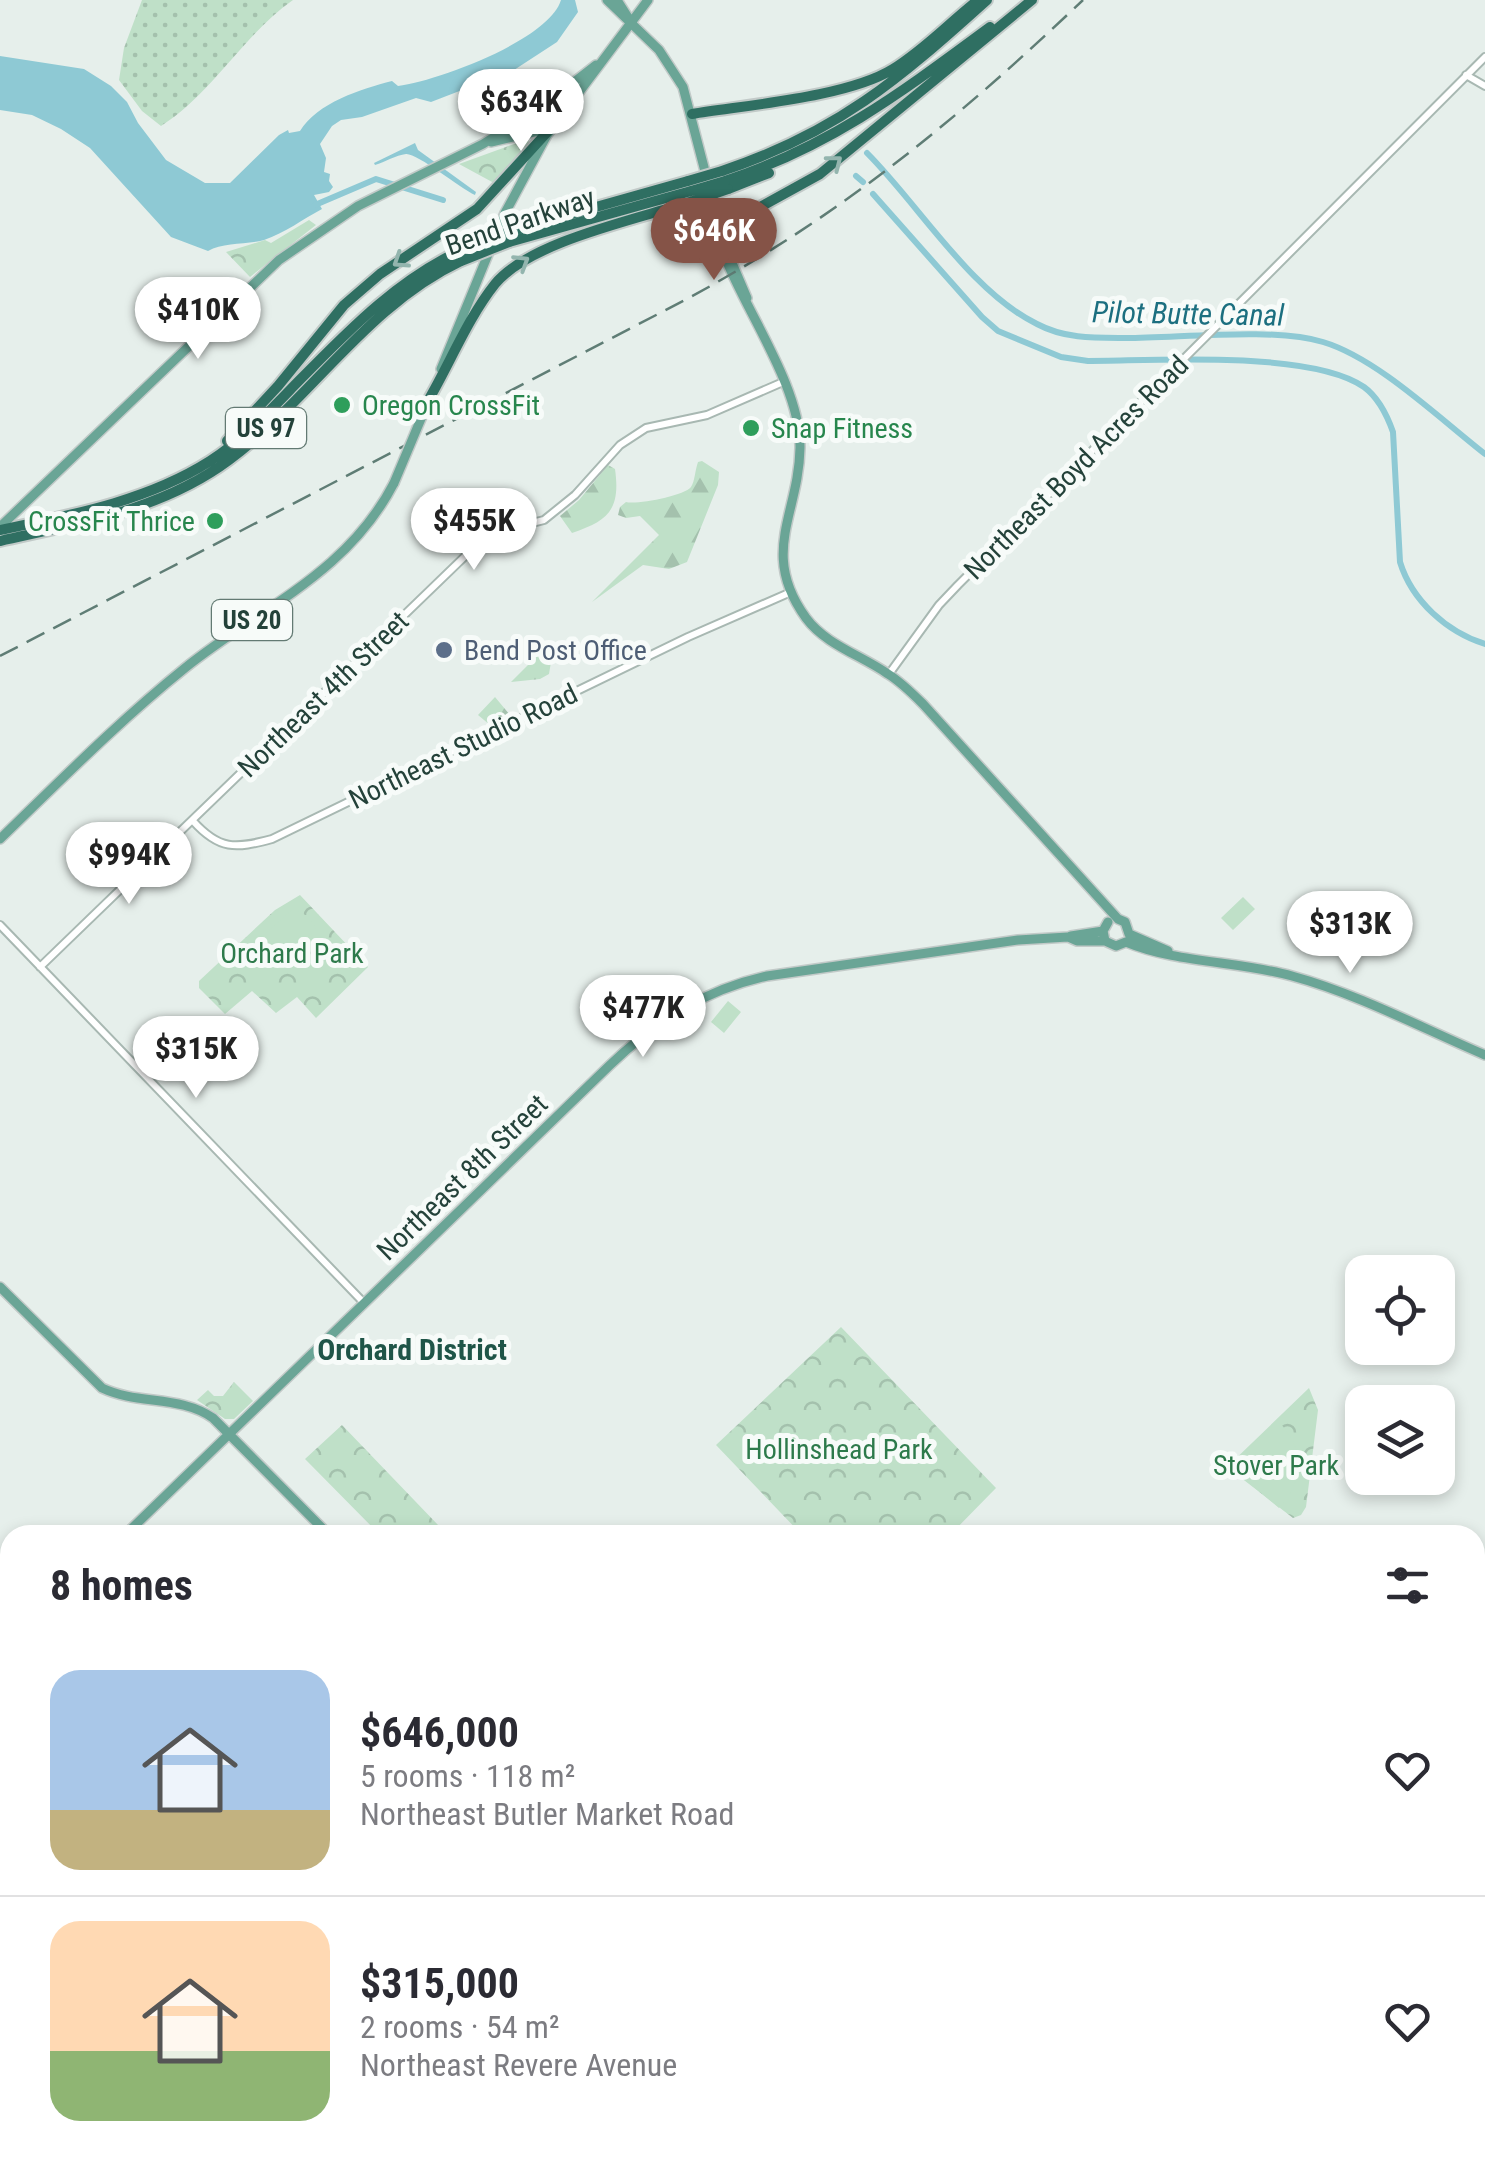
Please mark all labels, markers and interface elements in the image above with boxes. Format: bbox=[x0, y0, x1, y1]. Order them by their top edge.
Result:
pin: $634K bbox=[451, 69, 591, 154]
text: $634K bbox=[480, 82, 562, 120]
one-way arrow bbox=[824, 156, 842, 174]
street label: Bend Parkway bbox=[441, 180, 599, 262]
pin: $646K bbox=[644, 198, 784, 283]
text: $646K bbox=[673, 211, 755, 249]
one-way arrow bbox=[393, 248, 411, 267]
one-way arrow bbox=[512, 256, 530, 275]
pin: $410K bbox=[128, 277, 268, 362]
text: $410K bbox=[157, 290, 239, 328]
water label: Pilot Butte Canal bbox=[1092, 294, 1285, 333]
street label: Northeast Boyd Acres Road bbox=[957, 348, 1195, 586]
place label: Oregon CrossFit bbox=[362, 389, 540, 422]
marker: Oregon CrossFit bbox=[331, 394, 353, 416]
road number: US 97 bbox=[226, 408, 306, 448]
place label: Snap Fitness bbox=[771, 412, 913, 445]
marker: Snap Fitness bbox=[740, 417, 762, 439]
pin: $455K bbox=[404, 488, 544, 573]
text: $455K bbox=[433, 501, 515, 539]
place label: CrossFit Thrice bbox=[28, 505, 195, 538]
marker: CrossFit Thrice bbox=[204, 510, 226, 532]
road number: US 20 bbox=[212, 600, 292, 640]
street label: Northeast 4th Street bbox=[231, 605, 415, 784]
place label: Bend Post Office bbox=[464, 634, 647, 667]
marker: Bend Post Office bbox=[433, 639, 455, 661]
street label: Northeast Studio Road bbox=[344, 677, 583, 816]
pin: $994K bbox=[59, 822, 199, 907]
text: $994K bbox=[88, 835, 170, 873]
pin: $313K bbox=[1280, 891, 1420, 976]
text: $313K bbox=[1309, 904, 1391, 942]
park label: Orchard Park bbox=[220, 937, 364, 970]
pin: $477K bbox=[573, 975, 713, 1060]
text: $477K bbox=[602, 988, 684, 1026]
pin: $315K bbox=[126, 1016, 266, 1101]
text: $315K bbox=[155, 1029, 237, 1067]
street label: Northeast 8th Street bbox=[370, 1088, 554, 1267]
map controls bbox=[1345, 1255, 1455, 1495]
button: locate bbox=[1345, 1255, 1455, 1365]
district label: Orchard District bbox=[317, 1332, 507, 1367]
button: layers bbox=[1345, 1385, 1455, 1495]
park label: Hollinshead Park bbox=[745, 1433, 933, 1466]
park label: Stover Park bbox=[1213, 1449, 1339, 1482]
icon: filters bbox=[1380, 1558, 1435, 1613]
text: 8 homes bbox=[50, 1561, 193, 1610]
text: $646,000 bbox=[360, 1708, 519, 1757]
icon: home bbox=[130, 1710, 250, 1830]
icon: heart bbox=[1380, 1743, 1435, 1798]
text: 5 rooms · 118 m² bbox=[360, 1757, 575, 1795]
text: Northeast Butler Market Road bbox=[360, 1795, 734, 1833]
text: $315,000 bbox=[360, 1959, 519, 2008]
icon: home bbox=[130, 1961, 250, 2081]
icon: heart bbox=[1380, 1994, 1435, 2049]
text: 2 rooms · 54 m² bbox=[360, 2008, 559, 2046]
text: Northeast Revere Avenue bbox=[360, 2046, 677, 2084]

